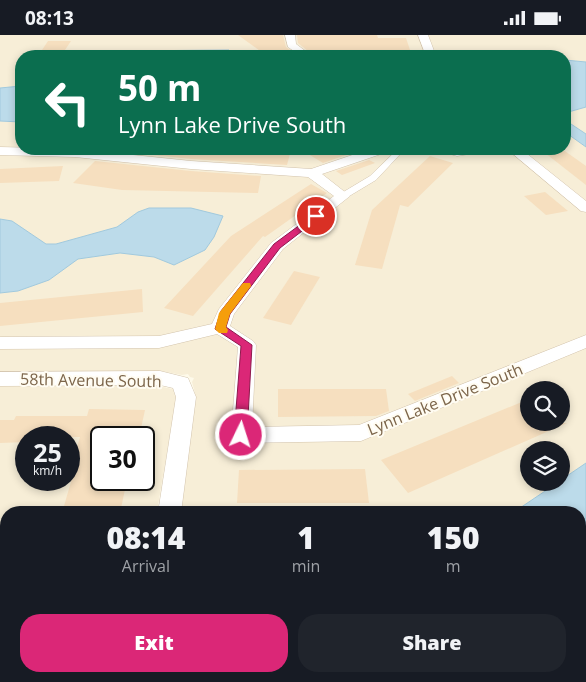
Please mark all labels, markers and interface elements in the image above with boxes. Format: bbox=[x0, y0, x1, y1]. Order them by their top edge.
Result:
text: 08:13 bbox=[25, 5, 74, 31]
text: 50 m bbox=[118, 64, 201, 111]
icon: left bbox=[35, 70, 100, 135]
text: Lynn Lake Drive South bbox=[118, 109, 346, 139]
pin bbox=[295, 195, 337, 237]
icon: arrive bbox=[302, 202, 330, 230]
street label: Lynn Lake Drive South bbox=[364, 358, 526, 440]
street label: 58th Avenue South bbox=[20, 368, 162, 392]
map controls bbox=[520, 381, 570, 491]
button: search bbox=[520, 381, 570, 431]
position arrow bbox=[214, 408, 266, 460]
speed limit sign: 30 bbox=[90, 426, 155, 491]
text: 25 bbox=[33, 435, 62, 469]
button: layers bbox=[520, 441, 570, 491]
text: km/h bbox=[33, 462, 62, 479]
text: 08:14 bbox=[106, 517, 185, 558]
text: 1 bbox=[297, 517, 315, 558]
text: 150 bbox=[427, 517, 480, 558]
text: Arrival bbox=[122, 555, 170, 577]
text: min bbox=[292, 555, 320, 577]
text: m bbox=[446, 555, 461, 577]
button: Exit bbox=[20, 614, 288, 672]
button: Share bbox=[298, 614, 566, 672]

